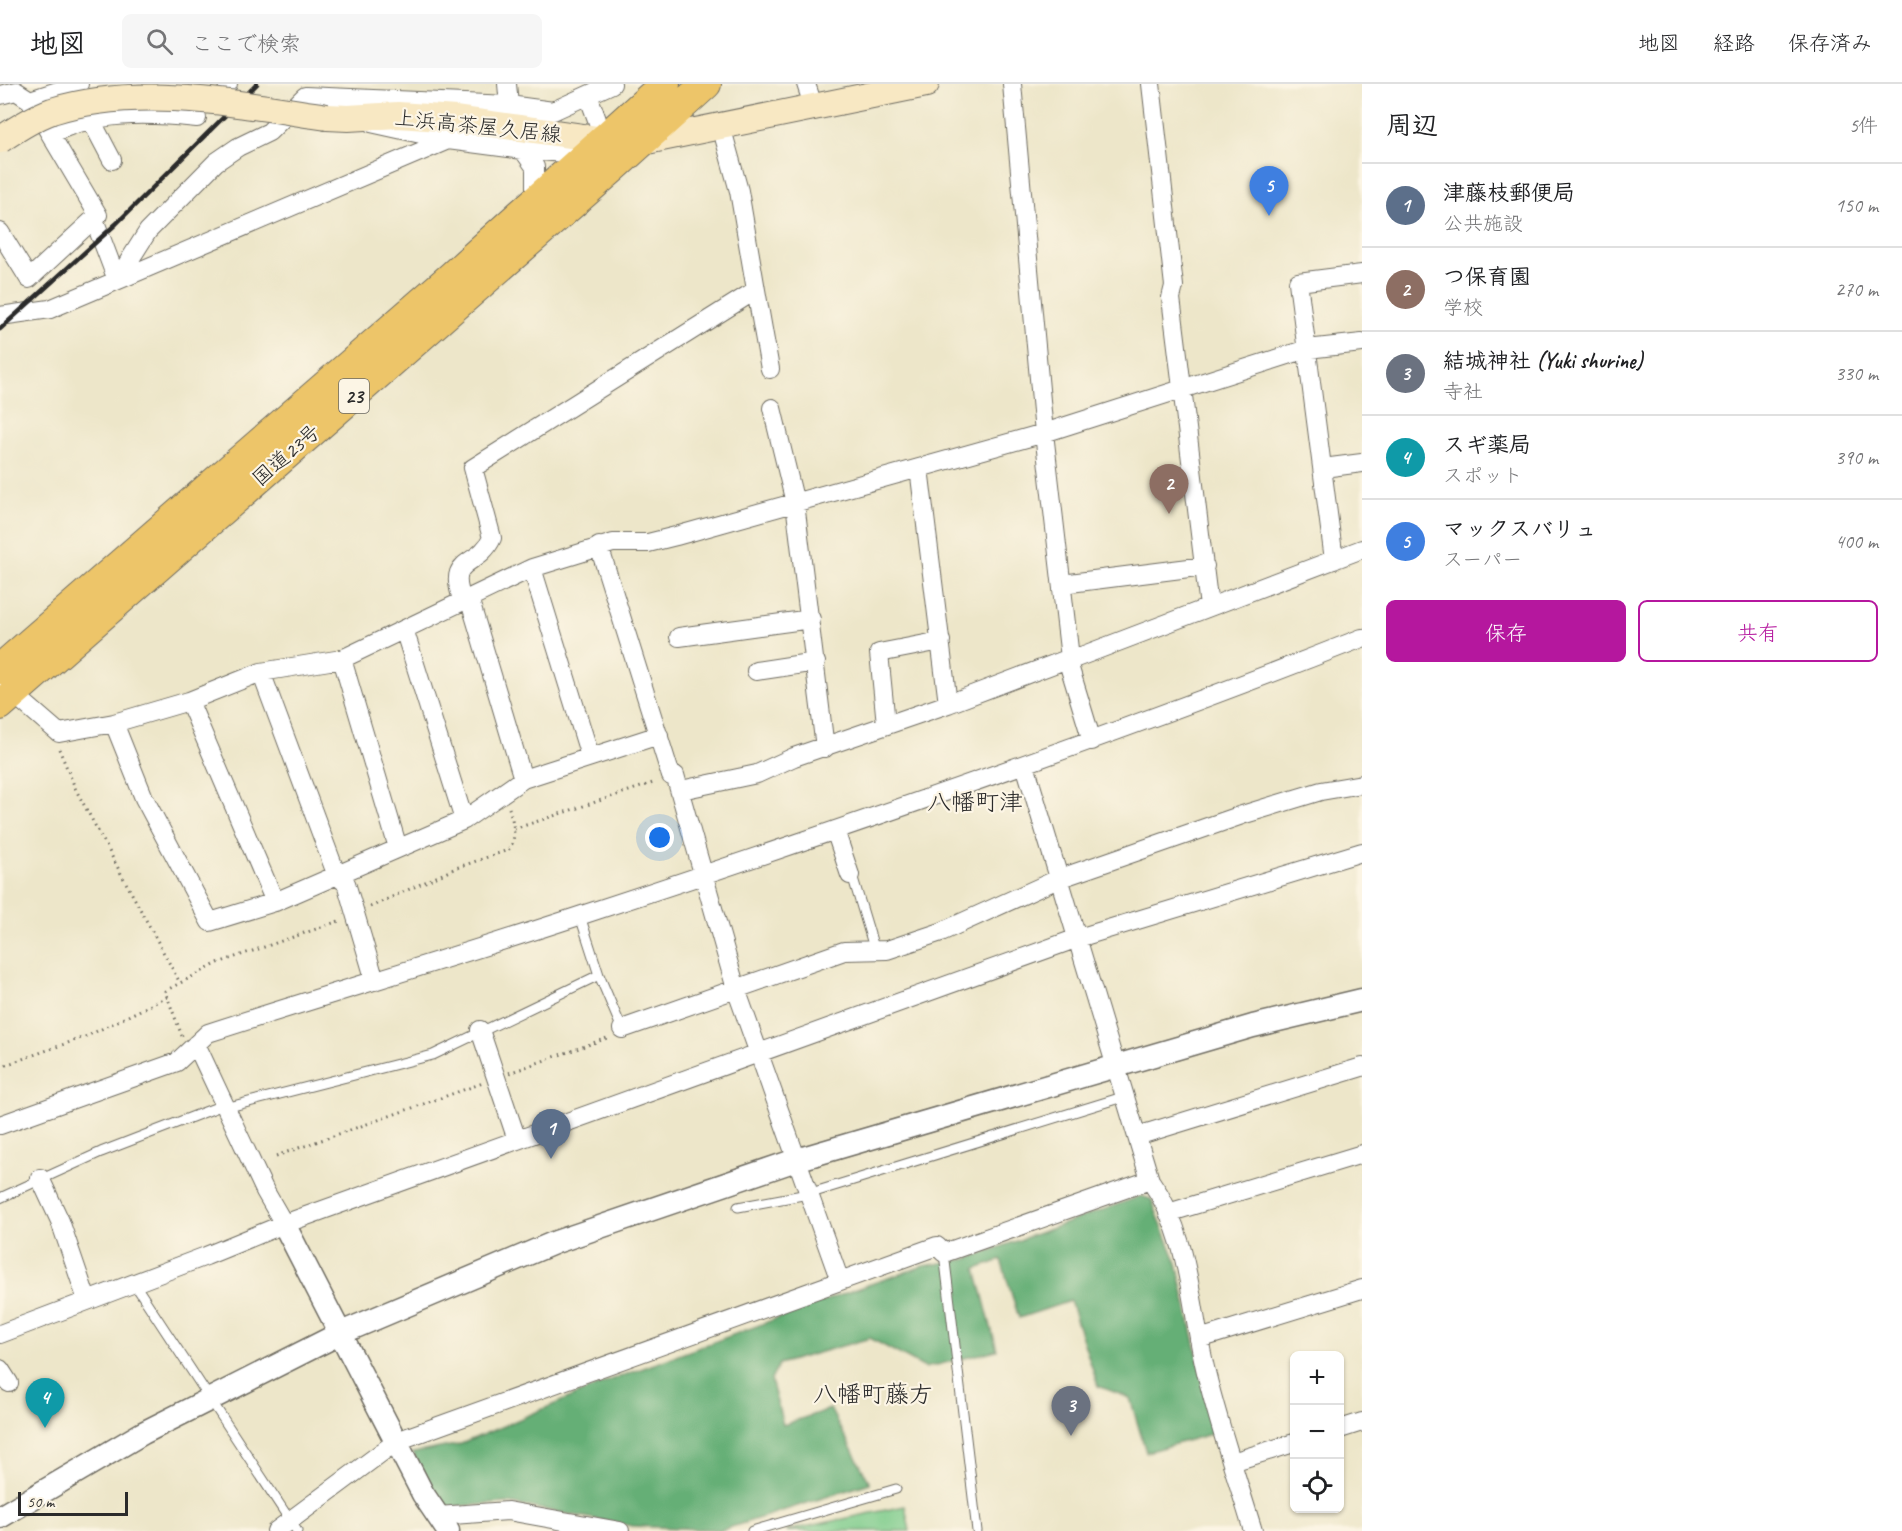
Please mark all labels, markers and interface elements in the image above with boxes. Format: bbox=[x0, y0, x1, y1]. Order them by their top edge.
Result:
search box bbox=[122, 14, 542, 68]
icon: search bbox=[143, 25, 176, 58]
text: 地図 bbox=[30, 26, 86, 61]
text: ここで検索 bbox=[191, 30, 301, 58]
text: 地図 bbox=[1638, 30, 1680, 56]
text: 経路 bbox=[1713, 30, 1755, 56]
text: 保存済み bbox=[1788, 30, 1872, 56]
street label: 上浜高茶屋久居線 bbox=[393, 104, 563, 148]
text: 周辺 bbox=[1386, 109, 1438, 142]
text: 5件 bbox=[1849, 113, 1878, 138]
pin: 5 bbox=[1250, 166, 1288, 216]
text: 津藤枝郵便局 bbox=[1443, 179, 1575, 207]
text: 1 bbox=[1401, 193, 1410, 218]
text: 150 m bbox=[1835, 193, 1878, 218]
text: 公共施設 bbox=[1443, 211, 1523, 236]
text: つ保育園 bbox=[1443, 263, 1531, 291]
text: 2 bbox=[1401, 277, 1410, 302]
text: 270 m bbox=[1835, 277, 1878, 302]
text: 学校 bbox=[1443, 295, 1483, 320]
text: 結城神社 (Yuki shurine) bbox=[1443, 347, 1643, 375]
text: 3 bbox=[1401, 361, 1410, 386]
text: 330 m bbox=[1835, 361, 1878, 386]
road number: 23 bbox=[339, 379, 369, 413]
text: 寺社 bbox=[1443, 379, 1483, 404]
street label: 国道23号 bbox=[247, 418, 325, 492]
text: スギ薬局 bbox=[1443, 431, 1531, 459]
text: 4 bbox=[1401, 445, 1410, 470]
text: 390 m bbox=[1835, 445, 1878, 470]
text: スポット bbox=[1443, 463, 1523, 488]
pin: 2 bbox=[1150, 464, 1188, 514]
text: マックスバリュ bbox=[1443, 515, 1597, 543]
text: 5 bbox=[1401, 529, 1410, 554]
text: 400 m bbox=[1835, 529, 1878, 554]
text: スーパー bbox=[1443, 547, 1522, 572]
button: 保存 bbox=[1386, 600, 1626, 662]
button: 共有 bbox=[1638, 600, 1878, 662]
district label: 八幡町津 bbox=[927, 787, 1023, 817]
your location bbox=[645, 823, 674, 852]
pin: 1 bbox=[532, 1110, 570, 1159]
map controls bbox=[1290, 1351, 1344, 1513]
button: + bbox=[1290, 1351, 1344, 1405]
pin: 4 bbox=[26, 1378, 64, 1428]
district label: 八幡町藤方 bbox=[813, 1379, 933, 1409]
pin: 3 bbox=[1052, 1386, 1090, 1436]
button: − bbox=[1290, 1405, 1344, 1459]
button: locate bbox=[1290, 1459, 1344, 1513]
scale bar bbox=[18, 1489, 128, 1516]
text: 50 m bbox=[27, 1492, 54, 1512]

